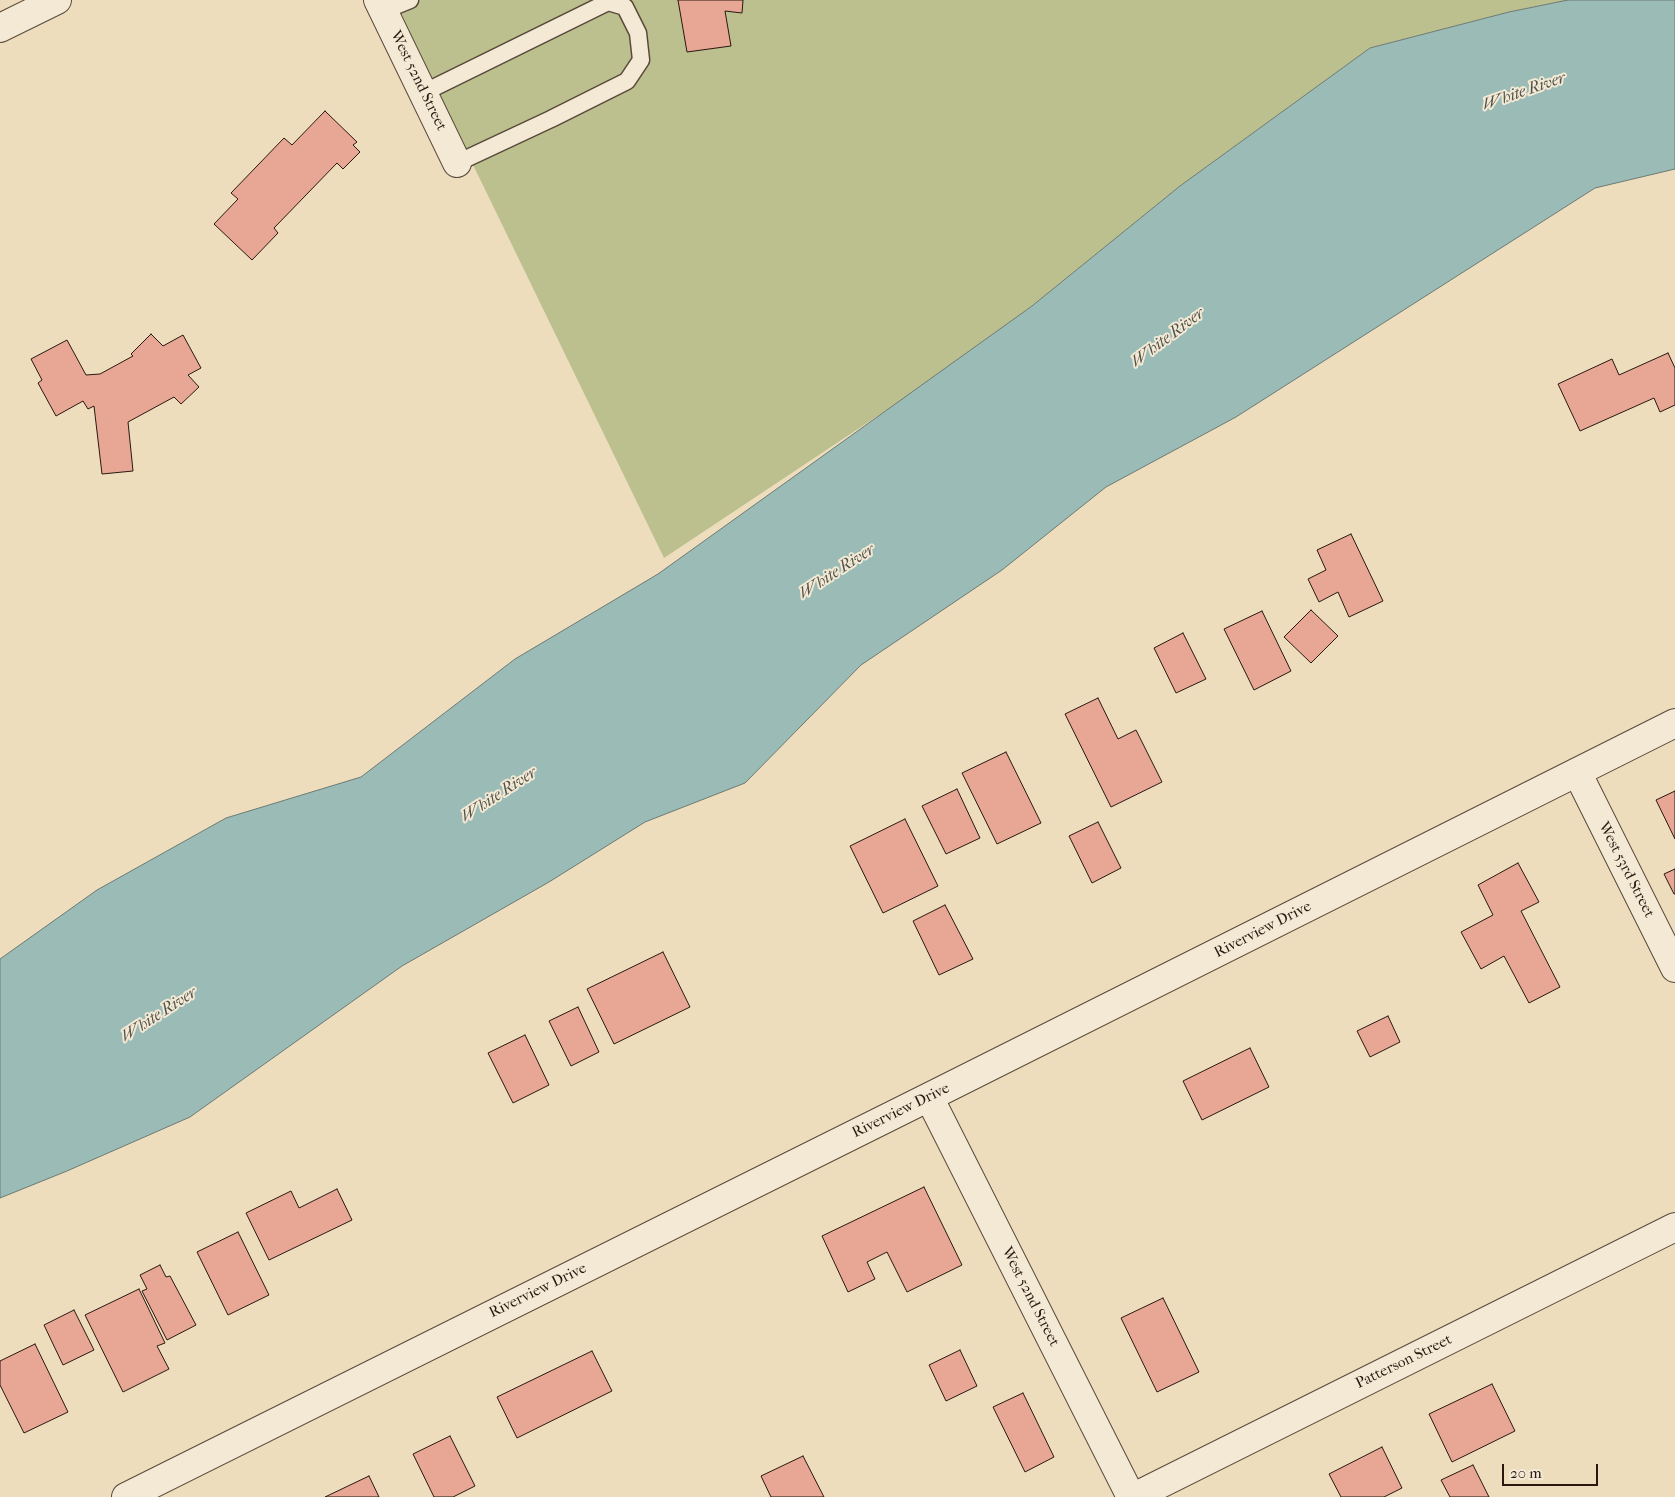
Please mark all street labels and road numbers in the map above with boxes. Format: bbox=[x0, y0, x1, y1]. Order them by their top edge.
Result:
street label: West 52nd Street bbox=[386, 28, 450, 134]
street label: West 53rd Street bbox=[1594, 819, 1658, 921]
street label: Riverview Drive bbox=[1212, 898, 1314, 962]
street label: Riverview Drive bbox=[849, 1080, 953, 1142]
street label: West 52nd Street bbox=[997, 1244, 1063, 1350]
street label: Riverview Drive bbox=[486, 1260, 590, 1322]
street label: Patterson Street bbox=[1353, 1331, 1455, 1393]

